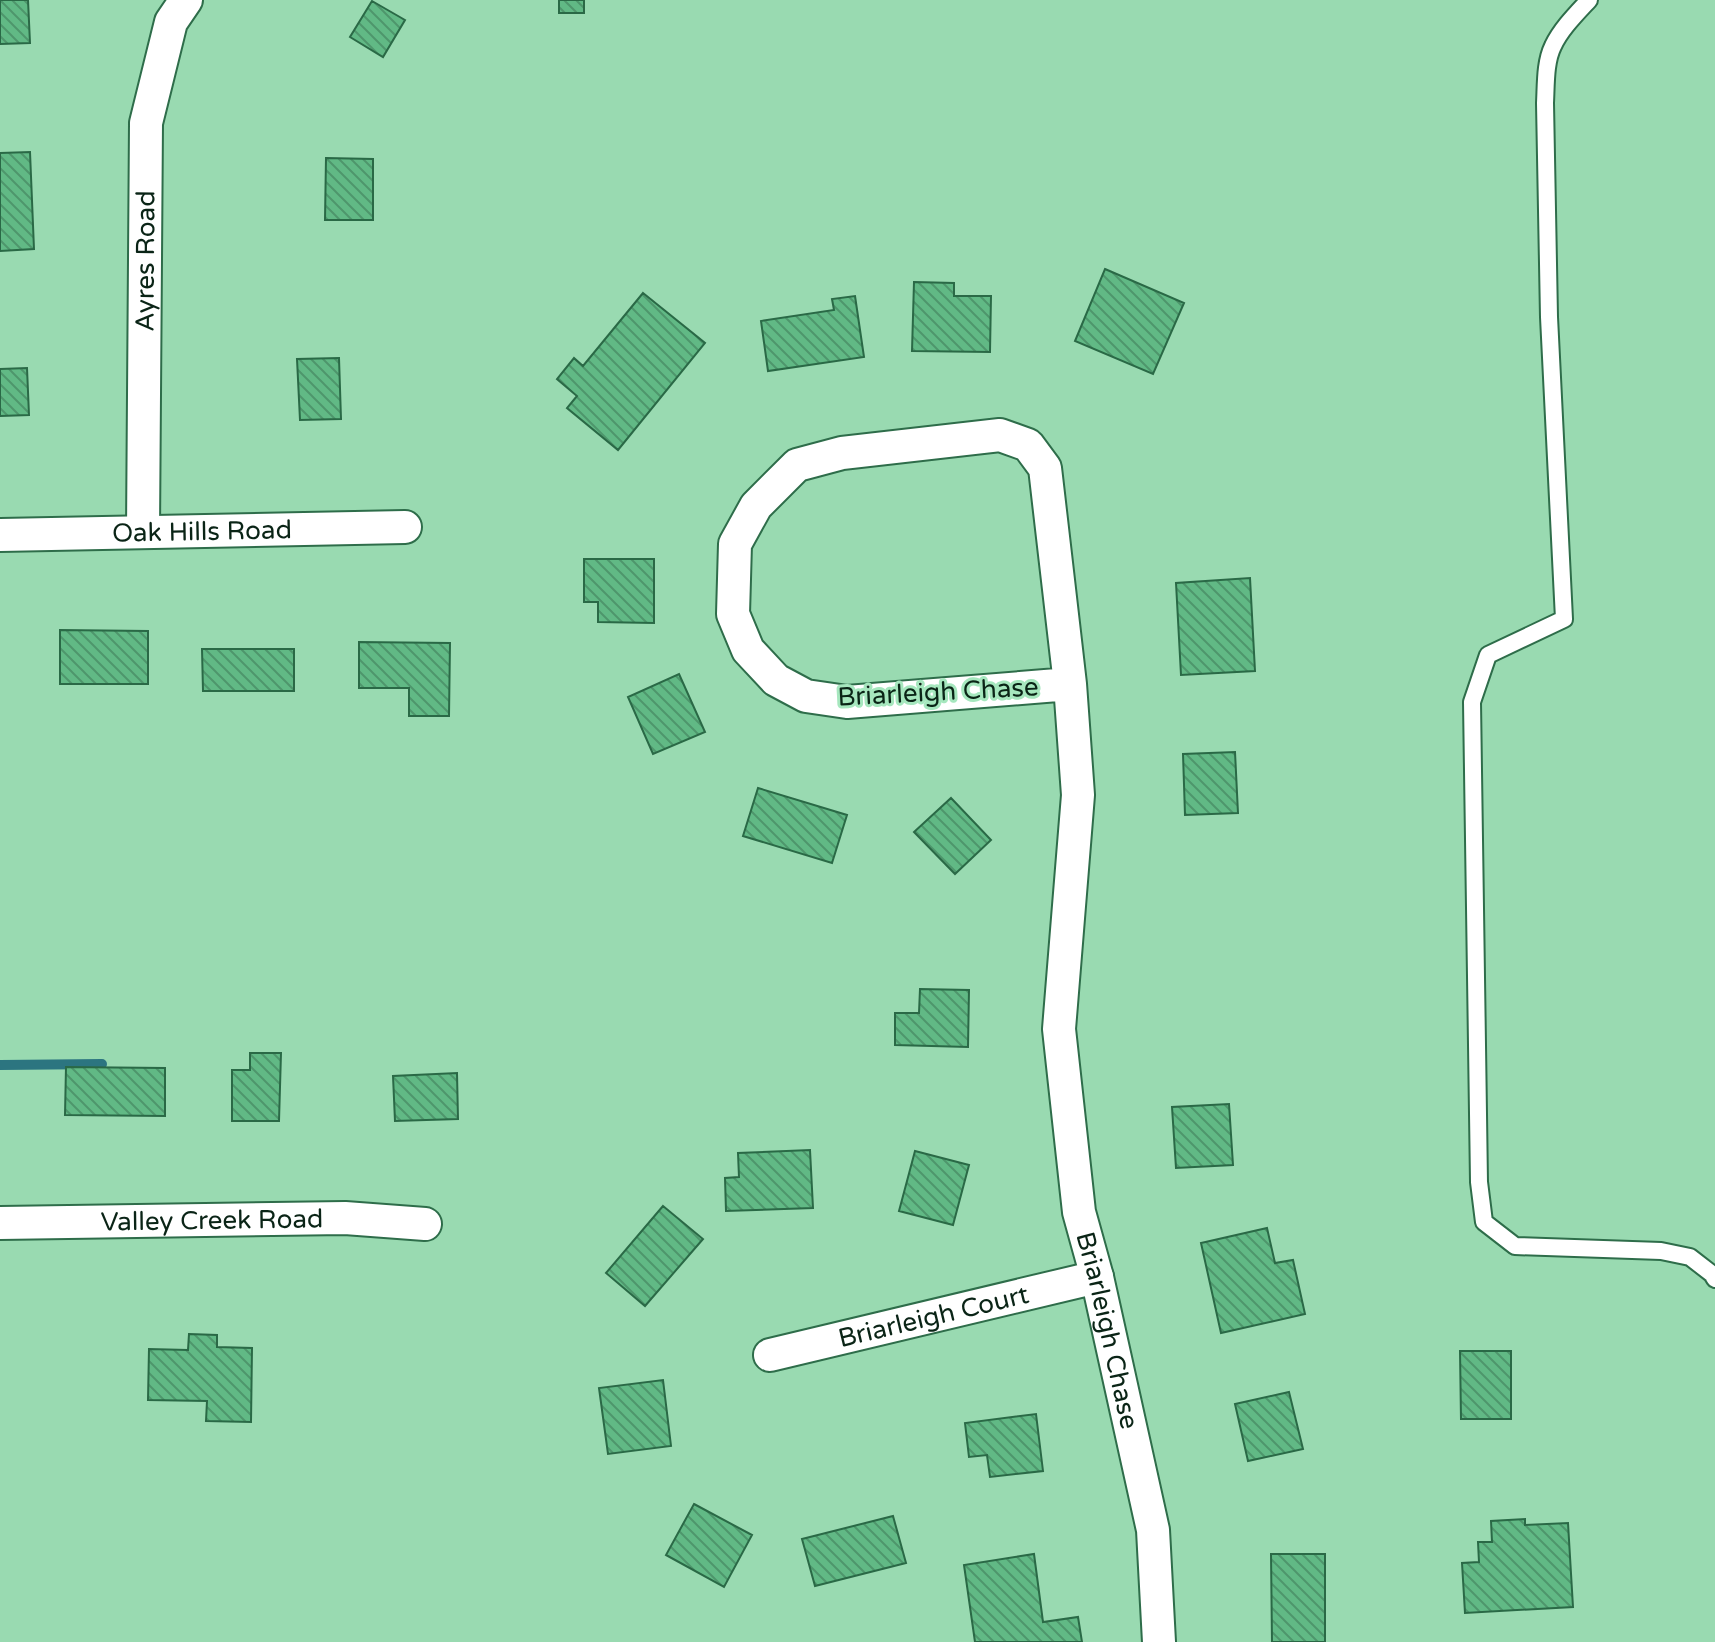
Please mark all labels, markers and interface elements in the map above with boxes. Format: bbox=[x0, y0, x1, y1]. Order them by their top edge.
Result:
street label: Ayres Road bbox=[129, 190, 161, 332]
street label: Oak Hills Road bbox=[112, 514, 292, 548]
street label: Briarleigh Chase bbox=[837, 671, 1039, 713]
street label: Valley Creek Road bbox=[100, 1203, 324, 1237]
street label: Briarleigh Chase bbox=[1070, 1228, 1146, 1432]
street label: Briarleigh Court bbox=[835, 1278, 1032, 1354]

